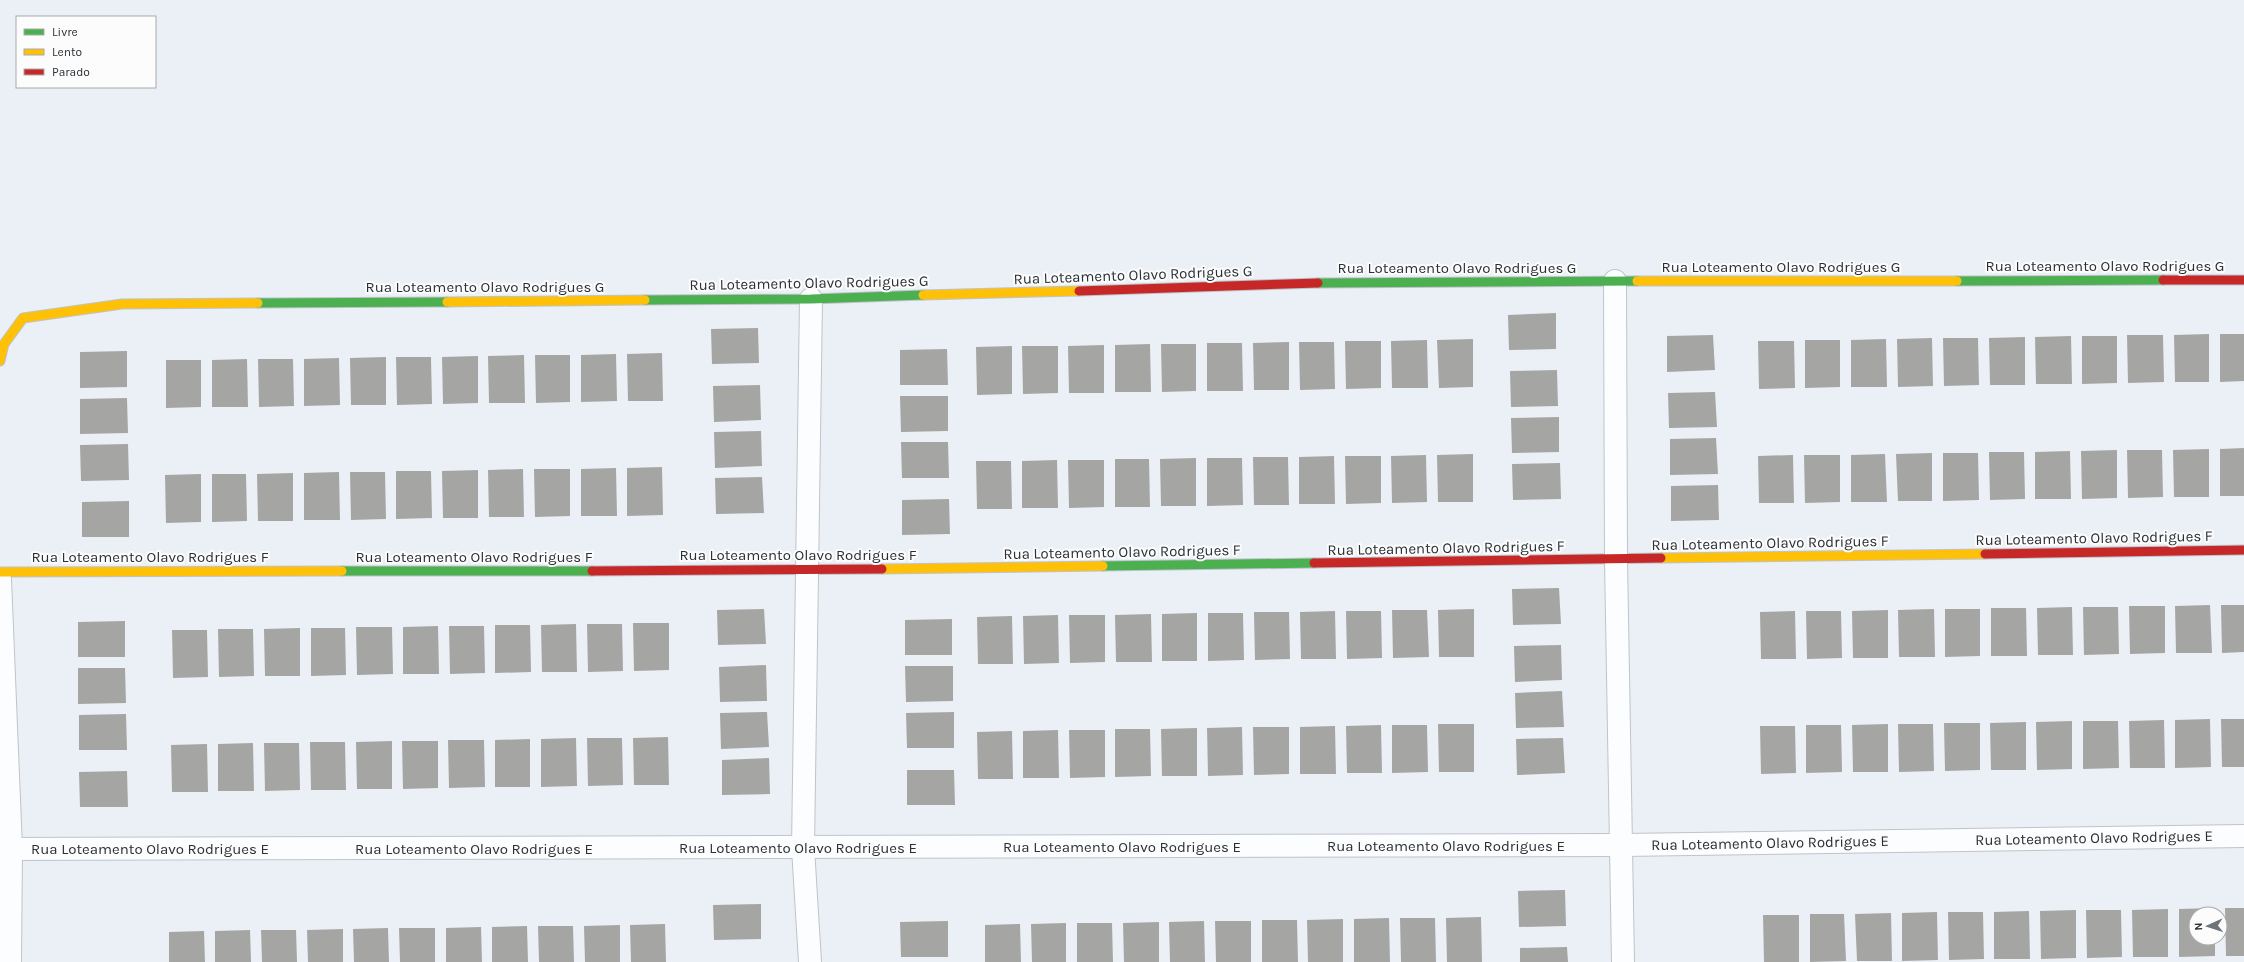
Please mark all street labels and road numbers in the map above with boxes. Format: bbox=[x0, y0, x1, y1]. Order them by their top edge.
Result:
street label: Rua Loteamento Olavo Rodrigues G bbox=[1985, 257, 2225, 275]
street label: Rua Loteamento Olavo Rodrigues G bbox=[1661, 258, 1901, 276]
street label: Rua Loteamento Olavo Rodrigues G bbox=[1337, 259, 1577, 277]
street label: Rua Loteamento Olavo Rodrigues G bbox=[1013, 262, 1253, 288]
street label: Rua Loteamento Olavo Rodrigues G bbox=[689, 272, 929, 294]
street label: Rua Loteamento Olavo Rodrigues G bbox=[365, 278, 605, 296]
street label: Rua Loteamento Olavo Rodrigues F bbox=[1975, 527, 2213, 549]
street label: Rua Loteamento Olavo Rodrigues F bbox=[1651, 532, 1889, 554]
street label: Rua Loteamento Olavo Rodrigues F bbox=[1327, 537, 1565, 559]
street label: Rua Loteamento Olavo Rodrigues F bbox=[1003, 541, 1241, 563]
street label: Rua Loteamento Olavo Rodrigues F bbox=[679, 546, 917, 564]
street label: Rua Loteamento Olavo Rodrigues F bbox=[31, 548, 269, 566]
street label: Rua Loteamento Olavo Rodrigues F bbox=[355, 548, 593, 566]
street label: Rua Loteamento Olavo Rodrigues E bbox=[1975, 827, 2213, 849]
street label: Rua Loteamento Olavo Rodrigues E bbox=[1651, 832, 1889, 854]
street label: Rua Loteamento Olavo Rodrigues E bbox=[1327, 837, 1565, 855]
street label: Rua Loteamento Olavo Rodrigues E bbox=[1003, 838, 1241, 856]
street label: Rua Loteamento Olavo Rodrigues E bbox=[679, 839, 917, 857]
street label: Rua Loteamento Olavo Rodrigues E bbox=[31, 840, 269, 858]
street label: Rua Loteamento Olavo Rodrigues E bbox=[355, 840, 593, 858]

